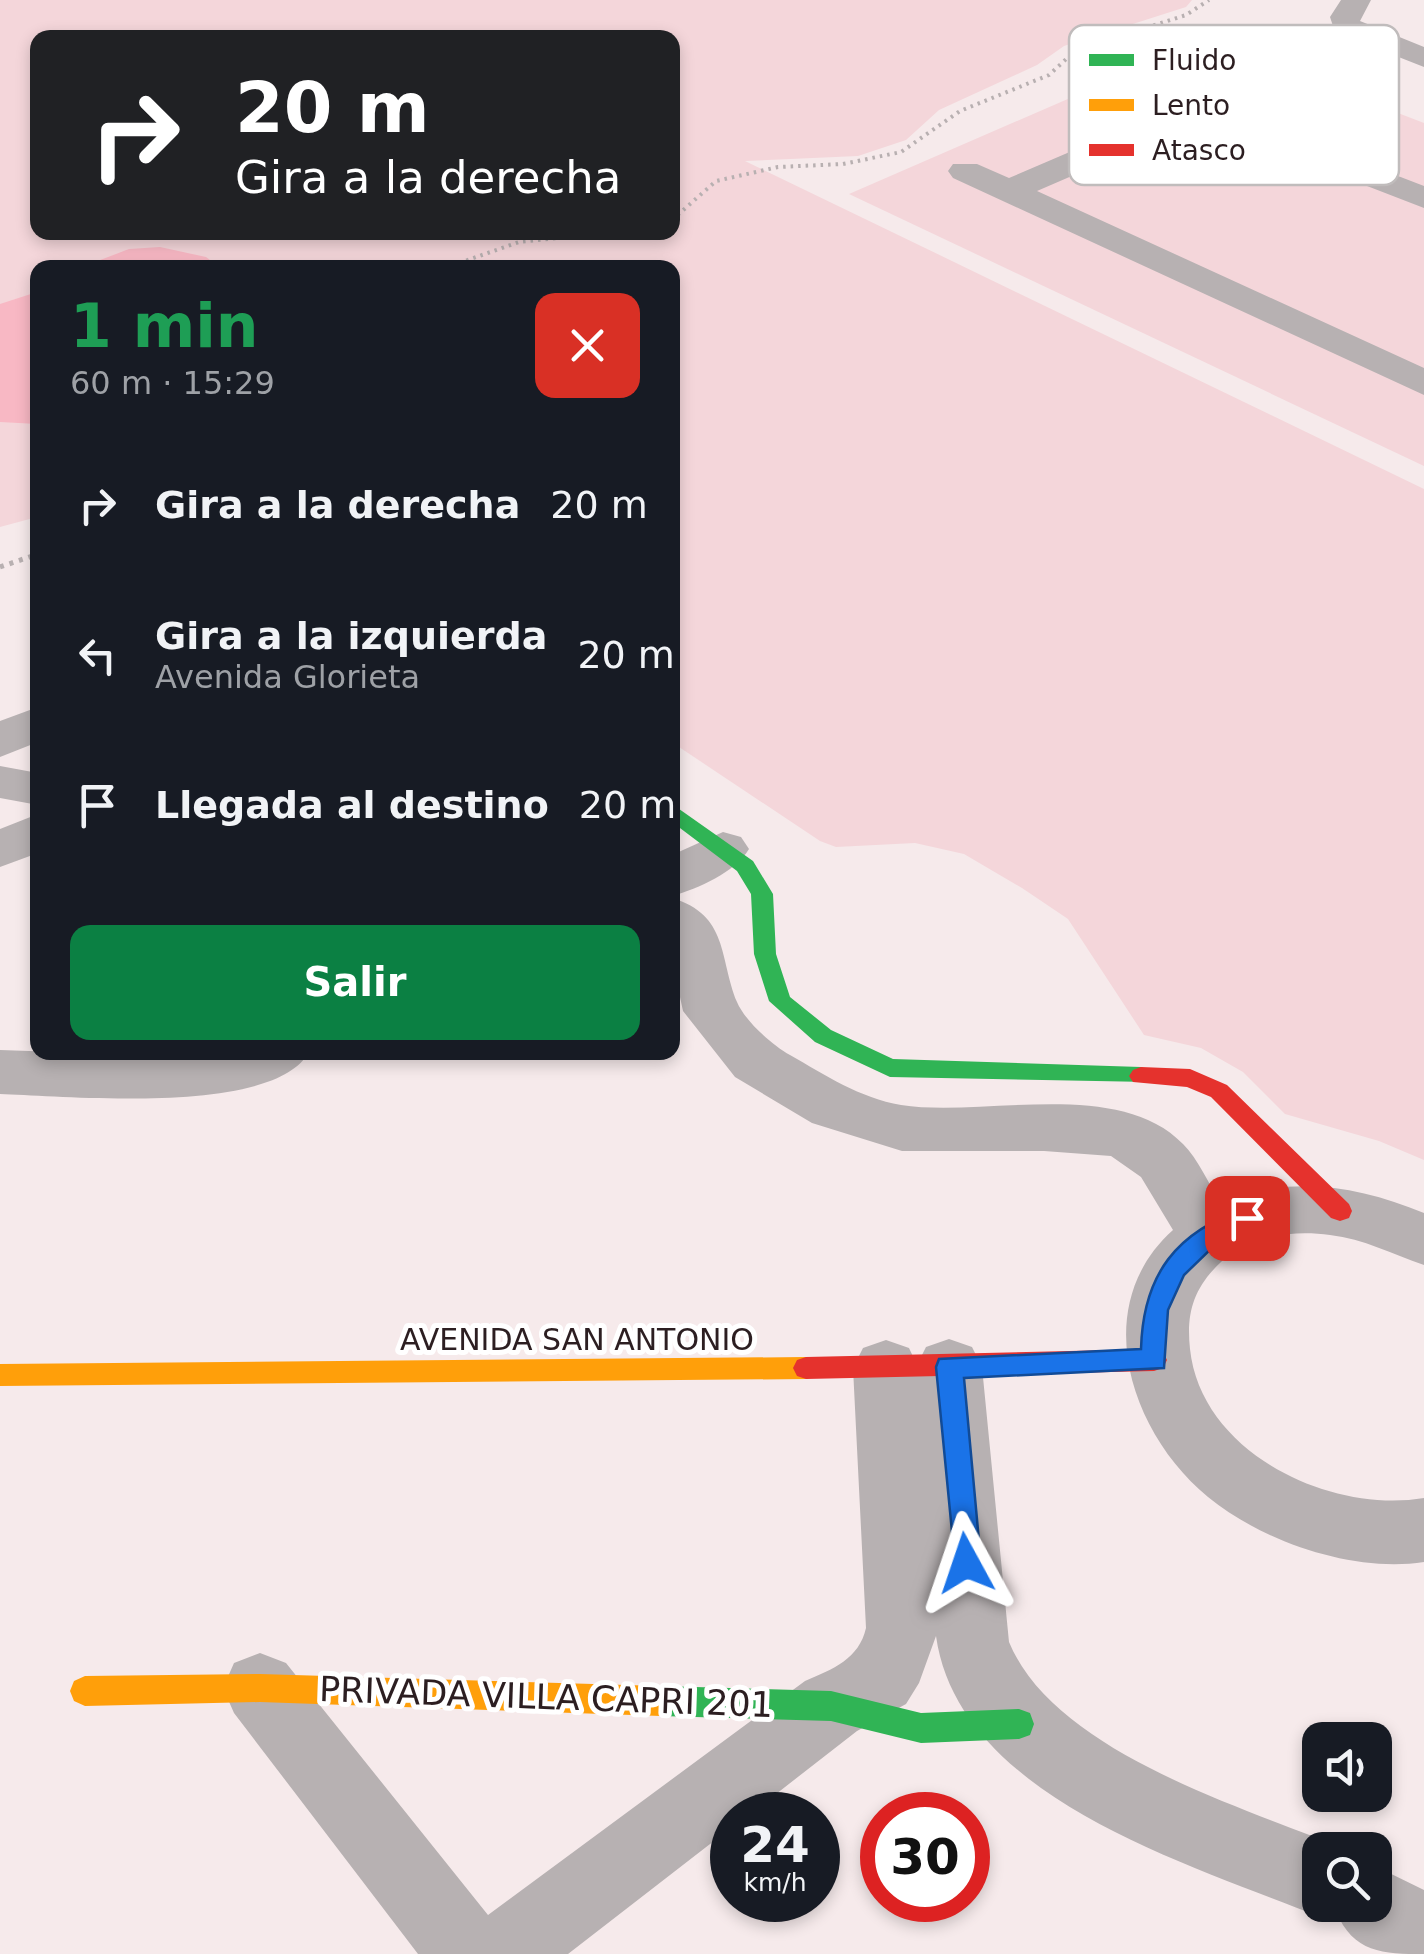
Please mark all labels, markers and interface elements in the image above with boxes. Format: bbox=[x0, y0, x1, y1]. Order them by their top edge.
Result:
legend bbox=[1069, 25, 1399, 185]
text: Fluido bbox=[1152, 44, 1236, 77]
text: 20 m bbox=[235, 67, 430, 149]
icon: right bbox=[70, 70, 200, 200]
text: Lento bbox=[1152, 89, 1230, 122]
text: Atasco bbox=[1152, 134, 1246, 167]
text: Gira a la derecha bbox=[235, 151, 621, 204]
text: 1 min bbox=[70, 291, 258, 361]
button: close bbox=[535, 293, 640, 398]
text: 60 m · 15:29 bbox=[70, 364, 275, 402]
icon: right bbox=[70, 478, 125, 533]
text: Gira a la derecha bbox=[155, 483, 520, 527]
text: 20 m bbox=[550, 483, 648, 527]
text: Gira a la izquierda bbox=[155, 614, 547, 658]
icon: left bbox=[70, 628, 125, 683]
text: 20 m bbox=[577, 633, 675, 677]
text: Avenida Glorieta bbox=[155, 658, 420, 696]
icon: arrive bbox=[70, 778, 125, 833]
text: Llegada al destino bbox=[155, 783, 549, 827]
text: 20 m bbox=[579, 783, 676, 827]
button: Salir bbox=[70, 925, 640, 1040]
pin bbox=[1205, 1176, 1290, 1261]
icon: arrive bbox=[1220, 1191, 1275, 1246]
street label: AVENIDA SAN ANTONIO bbox=[400, 1322, 754, 1357]
position arrow bbox=[914, 1511, 1018, 1615]
street label: PRIVADA VILLA CAPRI 201 bbox=[318, 1669, 774, 1725]
map controls bbox=[1302, 1722, 1392, 1922]
button: sound bbox=[1302, 1722, 1392, 1812]
speed limit sign: 30 bbox=[860, 1792, 990, 1922]
text: 24 bbox=[740, 1816, 810, 1874]
button: search bbox=[1302, 1832, 1392, 1922]
text: km/h bbox=[743, 1868, 807, 1897]

